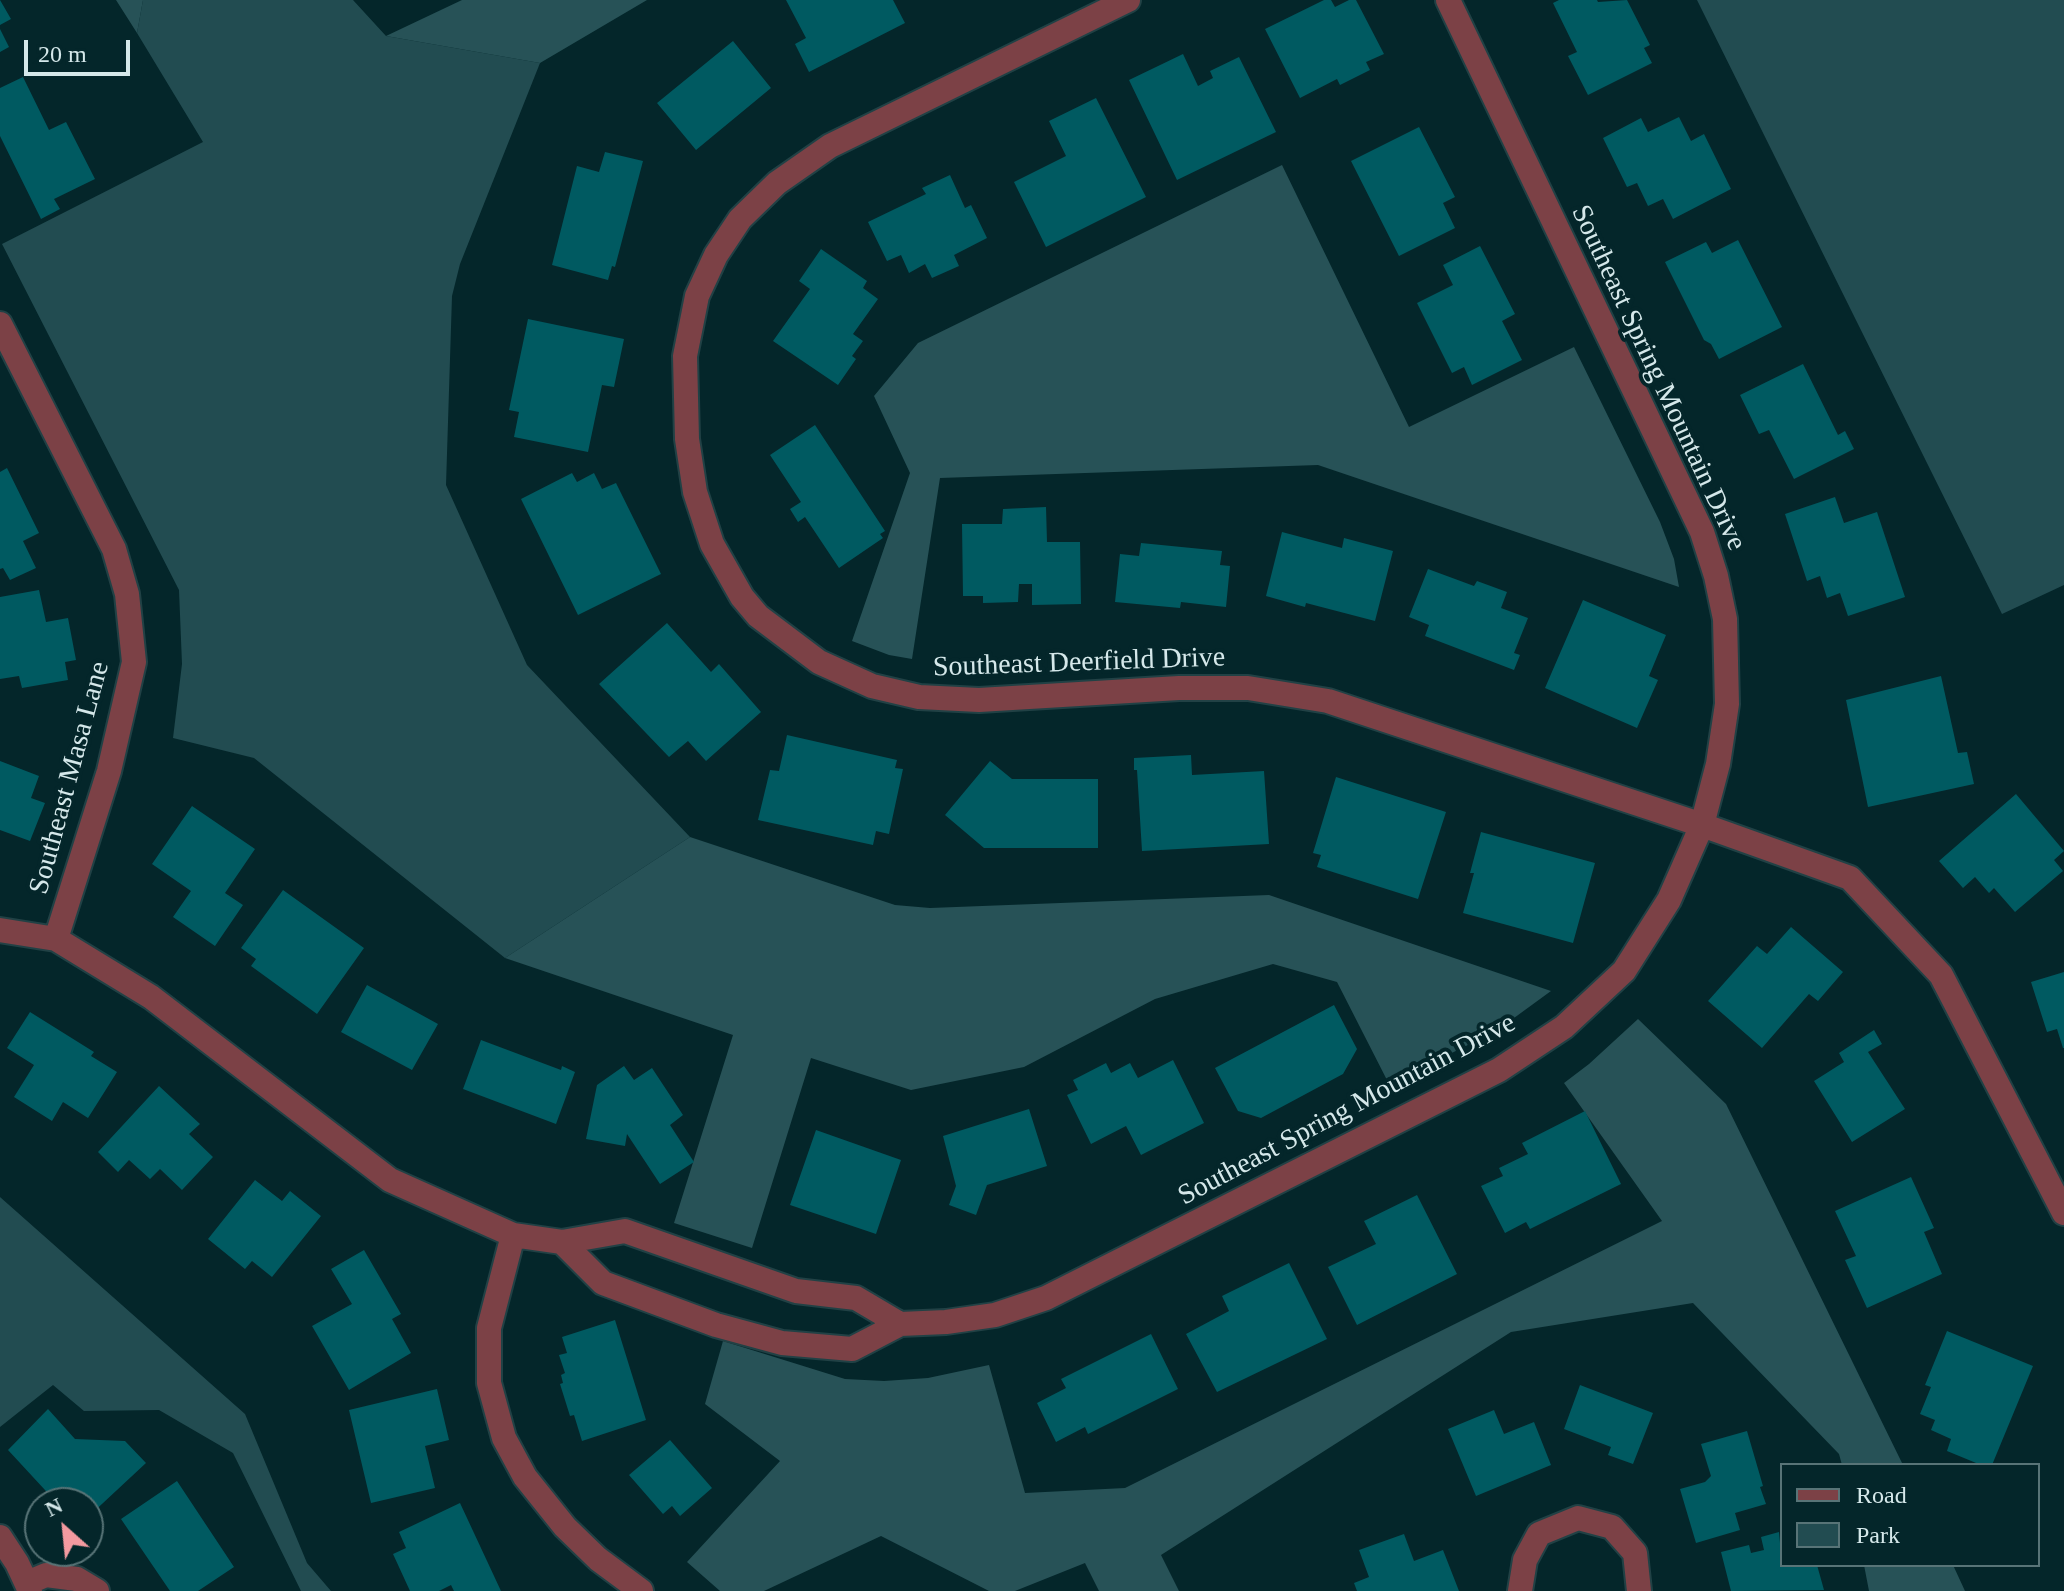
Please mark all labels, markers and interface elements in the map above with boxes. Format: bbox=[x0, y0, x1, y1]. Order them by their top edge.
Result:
scale bar bbox=[28, 24, 134, 74]
text: 20 m bbox=[38, 41, 87, 67]
street label: Southeast Spring Mountain Drive bbox=[1563, 200, 1753, 556]
street label: Southeast Deerfield Drive bbox=[932, 641, 1226, 685]
street label: Southeast Masa Lane bbox=[23, 658, 117, 898]
street label: Southeast Spring Mountain Drive bbox=[1173, 1007, 1521, 1213]
legend bbox=[1780, 1463, 2040, 1567]
text: Road bbox=[1856, 1482, 1907, 1508]
north arrow bbox=[24, 1487, 104, 1567]
text: N bbox=[41, 1492, 67, 1522]
text: Park bbox=[1856, 1522, 1900, 1548]

